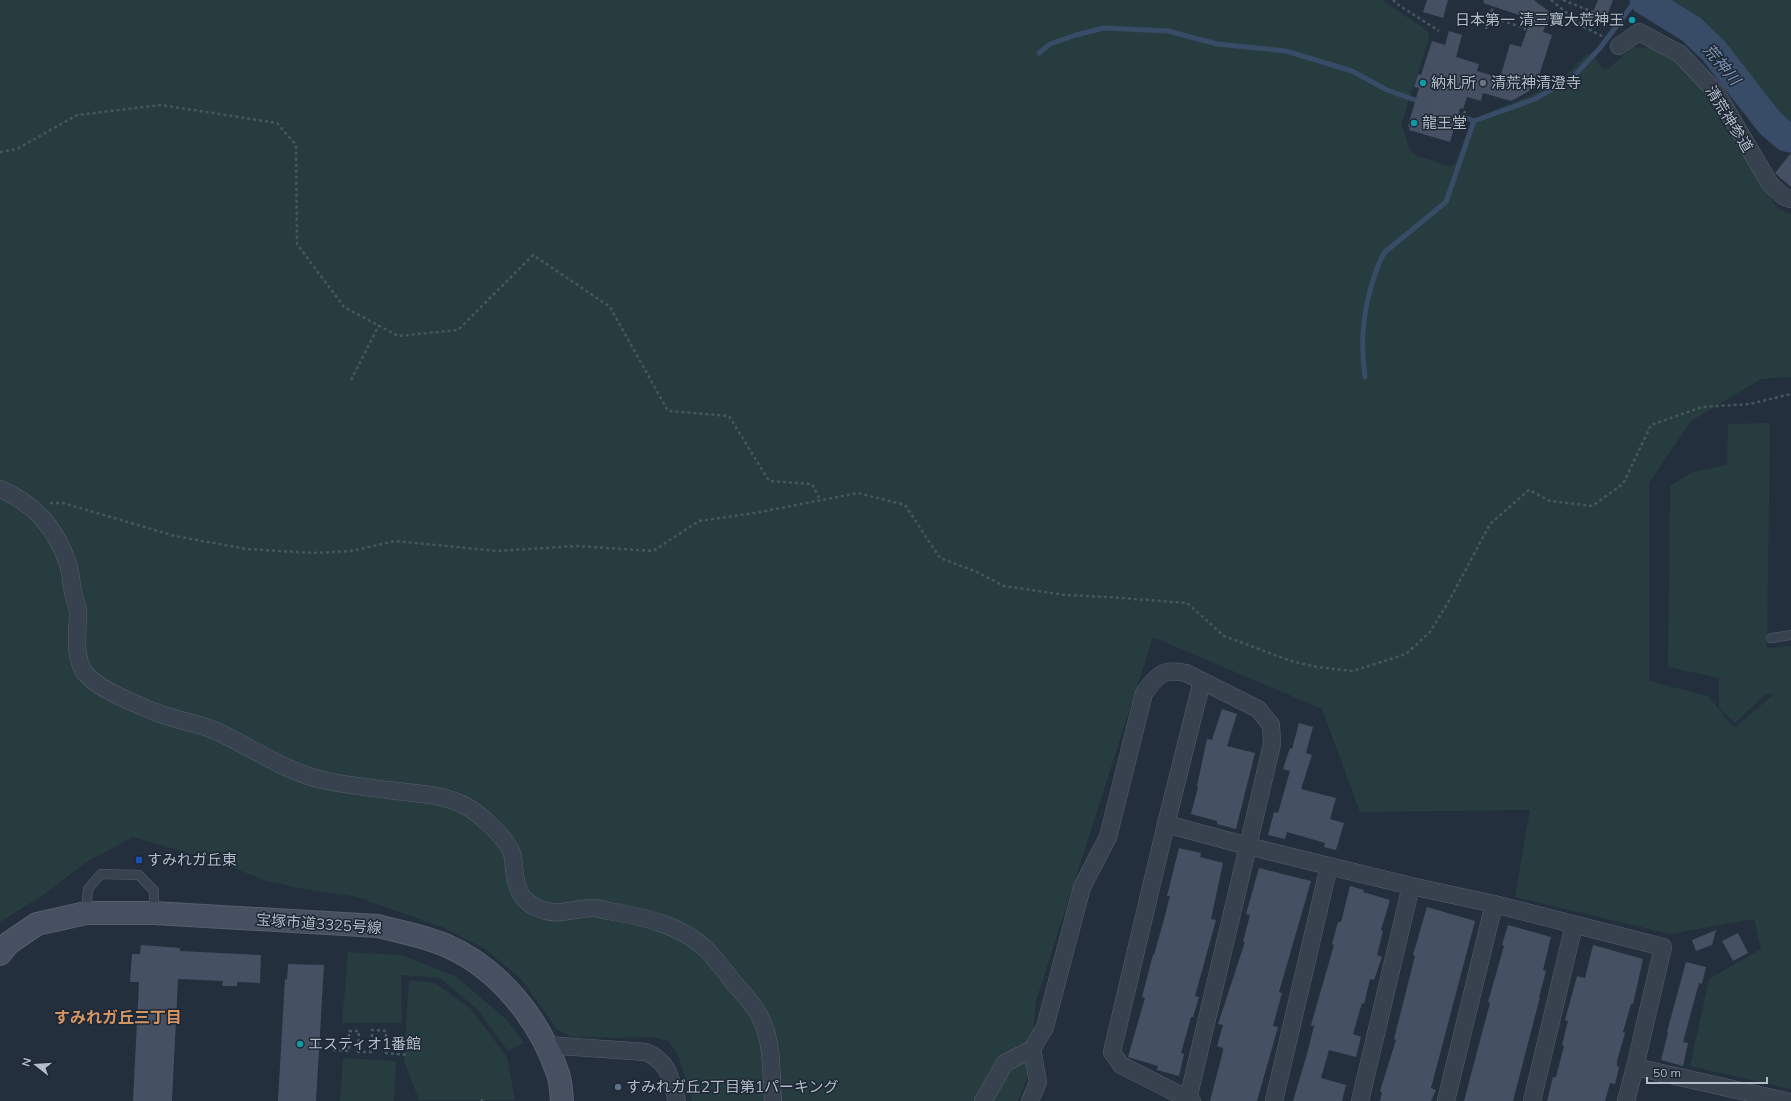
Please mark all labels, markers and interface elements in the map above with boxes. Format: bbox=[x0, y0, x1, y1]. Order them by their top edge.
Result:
place label: 日本第一 清三寶大荒神王 bbox=[1455, 10, 1624, 29]
marker: 日本第一 清三寶大荒神王 bbox=[1627, 15, 1637, 25]
water label: 荒神川 bbox=[1699, 39, 1746, 90]
place label: 納札所 bbox=[1431, 73, 1476, 92]
place label: 清荒神清澄寺 bbox=[1491, 73, 1581, 92]
marker: 納札所 bbox=[1418, 78, 1428, 88]
marker: 清荒神清澄寺 bbox=[1478, 78, 1488, 88]
street label: 清荒神参道 bbox=[1701, 82, 1757, 156]
place label: 龍王堂 bbox=[1422, 113, 1467, 132]
marker: 龍王堂 bbox=[1409, 118, 1419, 128]
place label: すみれガ丘東 bbox=[147, 850, 237, 869]
marker: すみれガ丘東 bbox=[134, 855, 144, 865]
street label: 宝塚市道3325号線 bbox=[256, 910, 383, 937]
district label: すみれガ丘三丁目 bbox=[54, 1007, 182, 1027]
place label: エスティオ1番館 bbox=[308, 1034, 421, 1053]
marker: エスティオ1番館 bbox=[295, 1039, 305, 1049]
north arrow bbox=[16, 1045, 56, 1085]
text: N bbox=[19, 1056, 34, 1068]
scale bar bbox=[1647, 1059, 1767, 1085]
text: 50 m bbox=[1653, 1065, 1681, 1080]
place label: すみれガ丘2丁目第1パーキング bbox=[626, 1077, 839, 1096]
marker: すみれガ丘2丁目第1パーキング bbox=[613, 1082, 623, 1092]

